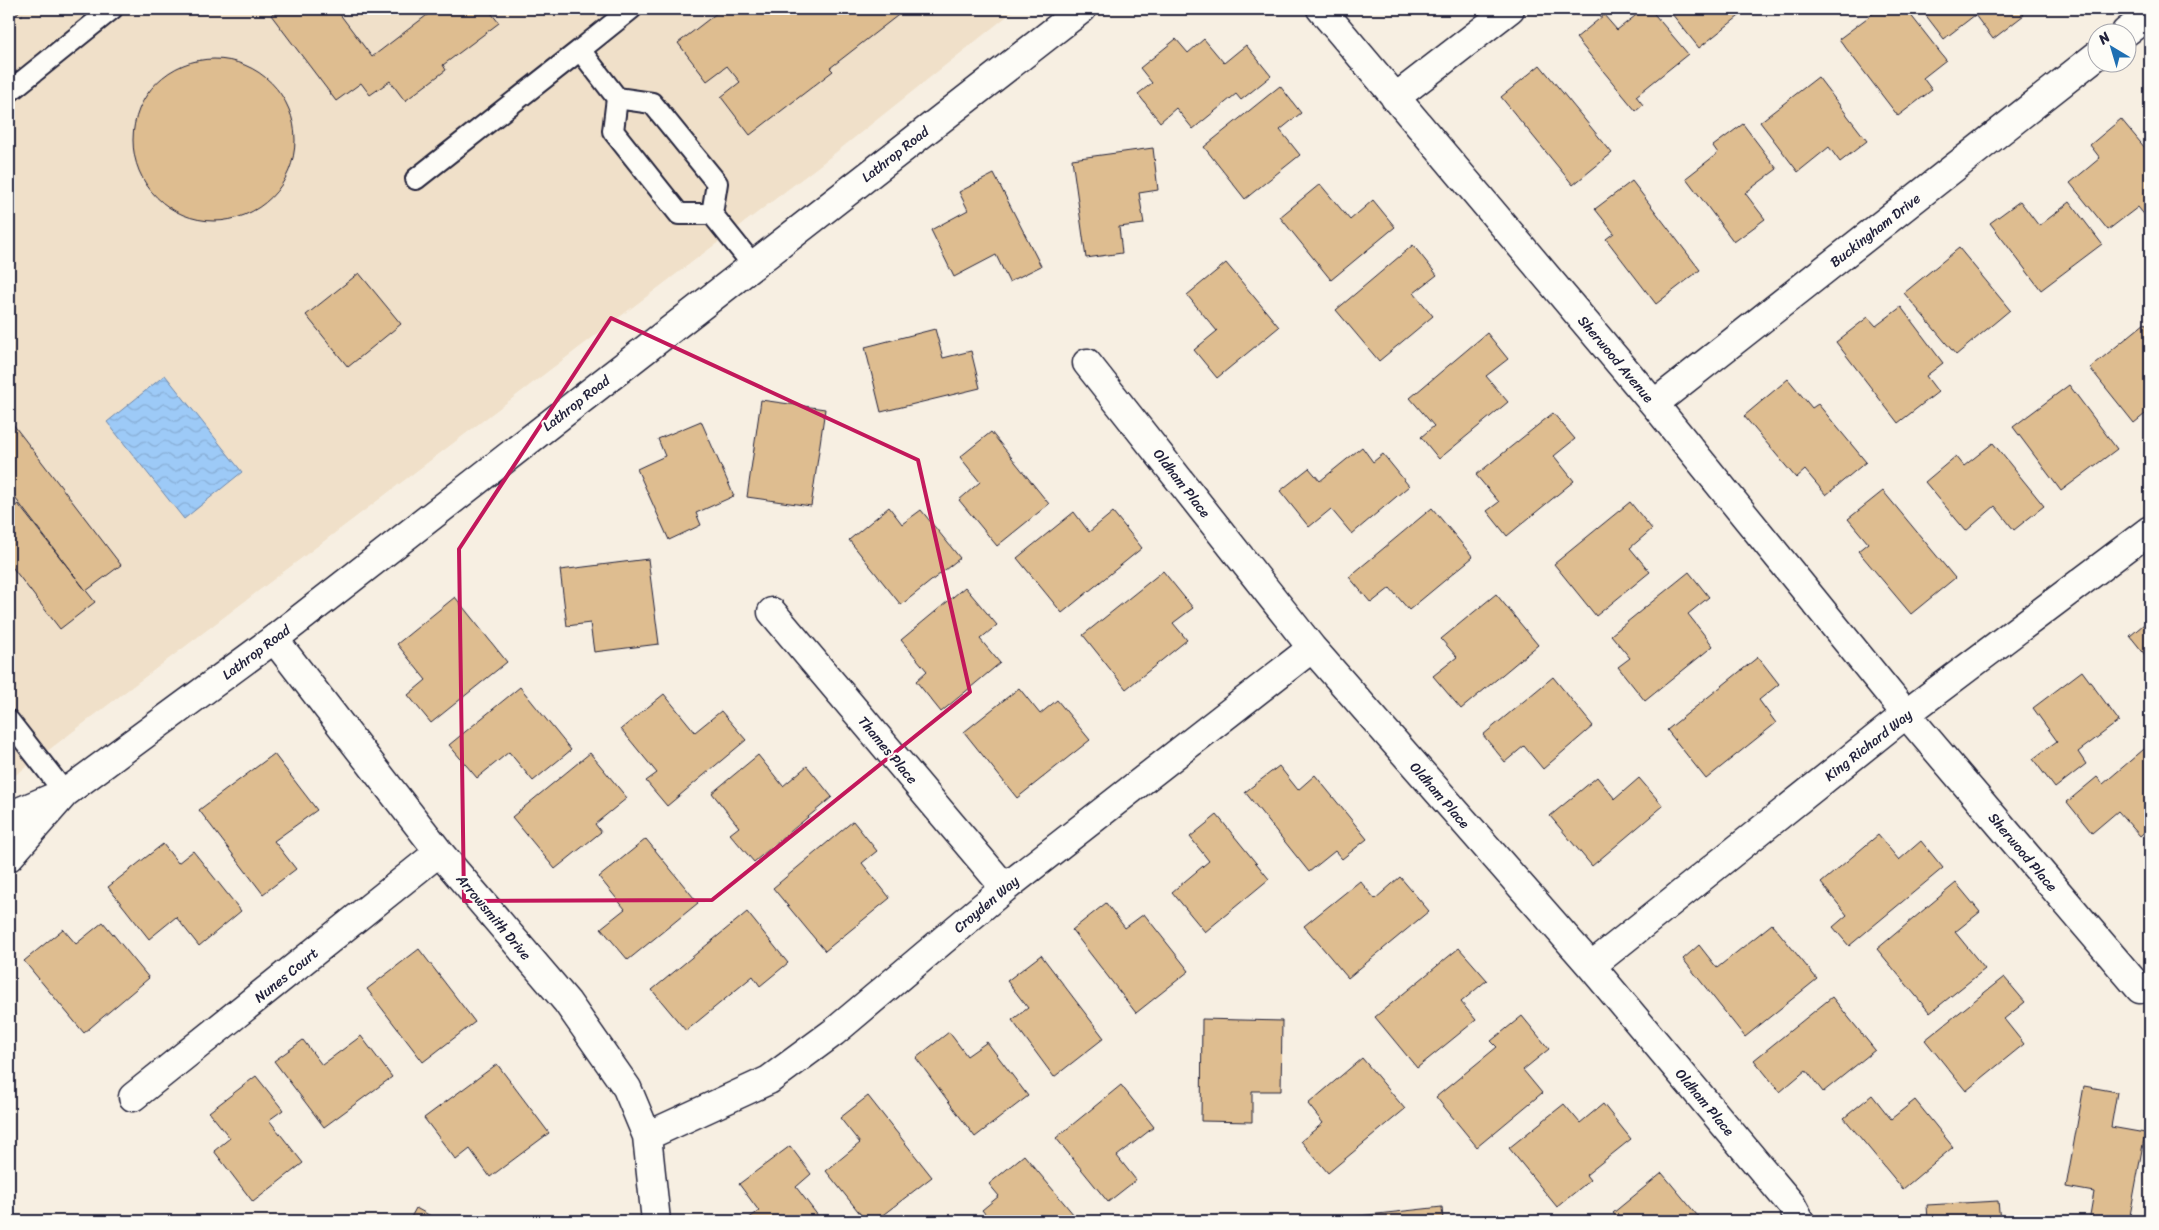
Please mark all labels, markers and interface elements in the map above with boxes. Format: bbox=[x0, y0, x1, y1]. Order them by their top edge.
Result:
north arrow bbox=[2086, 22, 2136, 72]
text: N bbox=[2092, 25, 2116, 52]
street label: Lathrop Road bbox=[856, 119, 936, 189]
street label: Buckingham Drive bbox=[1824, 187, 1926, 274]
street label: Sherwood Avenue bbox=[1571, 310, 1660, 409]
street label: Lathrop Road bbox=[537, 368, 617, 438]
street label: Oldham Place bbox=[1146, 443, 1217, 524]
street label: Lathrop Road bbox=[217, 617, 297, 687]
street label: King Richard Way bbox=[1819, 702, 1918, 788]
street label: Thames Place bbox=[851, 710, 924, 790]
street label: Oldham Place bbox=[1403, 756, 1476, 835]
street label: Sherwood Place bbox=[1982, 807, 2064, 898]
street label: Arrowsmith Drive bbox=[449, 868, 538, 966]
street label: Croyden Way bbox=[948, 869, 1025, 940]
street label: Nunes Court bbox=[249, 941, 324, 1009]
street label: Oldham Place bbox=[1669, 1063, 1741, 1142]

